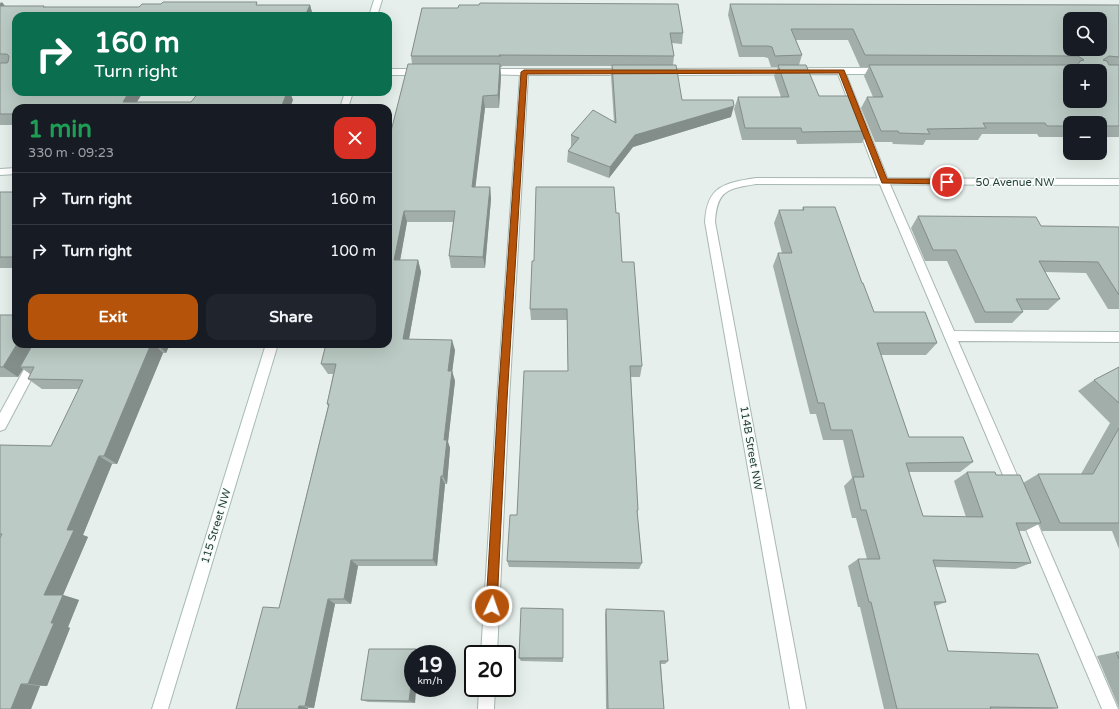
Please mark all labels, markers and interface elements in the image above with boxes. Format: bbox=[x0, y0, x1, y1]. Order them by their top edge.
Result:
map controls bbox=[1063, 12, 1107, 160]
button: search bbox=[1063, 12, 1107, 56]
text: 160 m bbox=[94, 26, 180, 60]
icon: right bbox=[28, 28, 80, 80]
text: Turn right bbox=[94, 60, 178, 82]
button: + bbox=[1063, 64, 1107, 108]
text: 1 min bbox=[28, 115, 92, 144]
button: − bbox=[1063, 116, 1107, 160]
button: close bbox=[334, 117, 376, 159]
text: 330 m · 09:23 bbox=[28, 145, 114, 161]
pin bbox=[930, 165, 964, 199]
icon: arrive bbox=[936, 171, 958, 193]
street label: 50 Avenue NW bbox=[976, 176, 1054, 189]
icon: right bbox=[28, 188, 50, 210]
text: Turn right bbox=[62, 190, 132, 208]
text: 160 m bbox=[330, 190, 376, 208]
icon: right bbox=[28, 240, 50, 262]
text: Turn right bbox=[62, 242, 132, 260]
text: 100 m bbox=[330, 242, 376, 260]
button: Exit bbox=[28, 294, 198, 340]
button: Share bbox=[206, 294, 376, 340]
street label: 114B Street NW bbox=[737, 405, 765, 491]
street label: 115 Street NW bbox=[198, 487, 234, 565]
position arrow bbox=[471, 585, 513, 627]
speed limit sign: 20 bbox=[464, 645, 516, 697]
text: 19 bbox=[417, 654, 443, 678]
text: km/h bbox=[417, 675, 443, 687]

